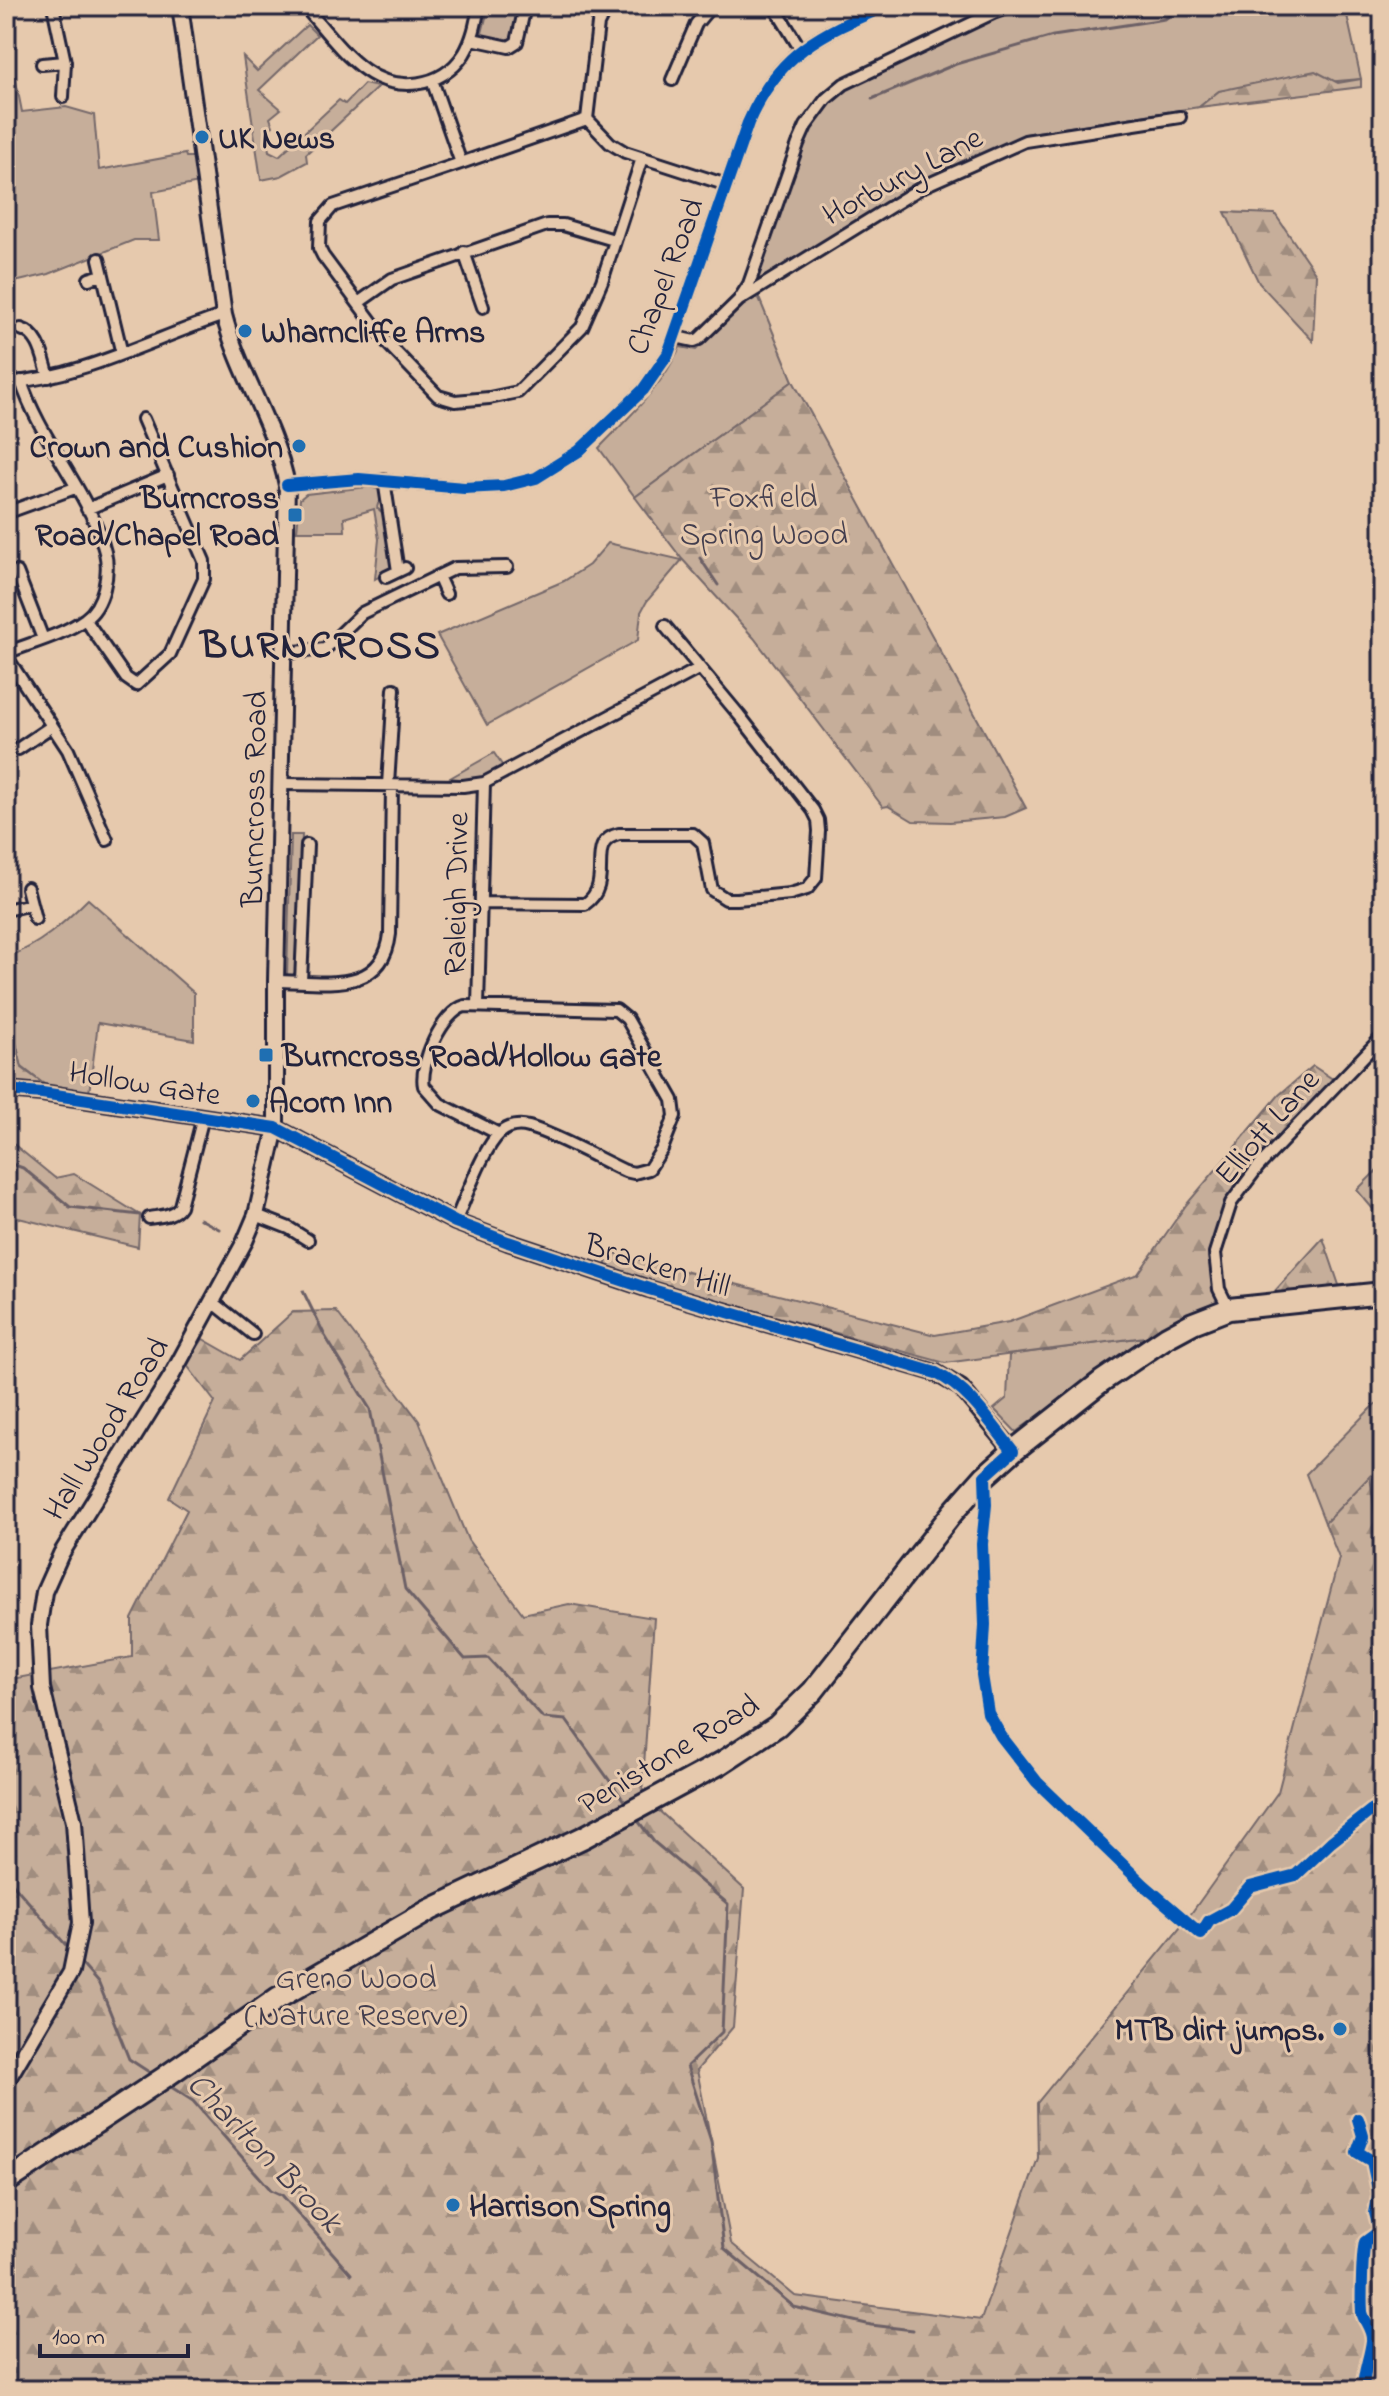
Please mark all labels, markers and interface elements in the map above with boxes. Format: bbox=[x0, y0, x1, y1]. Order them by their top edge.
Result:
street label: Horbury Lane bbox=[815, 116, 993, 240]
place label: UK News bbox=[218, 117, 335, 164]
marker: UK News bbox=[193, 128, 211, 146]
street label: Chapel Road bbox=[616, 192, 719, 363]
place label: Wharncliffe Arms bbox=[261, 311, 485, 358]
marker: Wharncliffe Arms bbox=[236, 322, 254, 340]
place label: Crown and Cushion bbox=[30, 426, 283, 473]
marker: Crown and Cushion bbox=[290, 437, 308, 455]
park label: Foxfield Spring Wood bbox=[680, 476, 848, 560]
place label: Burncross Road/Chapel Road bbox=[35, 477, 279, 561]
marker: Burncross Road/Chapel Road bbox=[286, 506, 304, 524]
district label: BURNCROSS bbox=[198, 618, 442, 677]
street label: Burncross Road bbox=[231, 690, 282, 909]
street label: Raleigh Drive bbox=[434, 811, 483, 976]
place label: Burncross Road/Hollow Gate bbox=[280, 1035, 663, 1082]
marker: Burncross Road/Hollow Gate bbox=[257, 1046, 275, 1064]
street label: Hollow Gate bbox=[65, 1050, 224, 1121]
street label: Elliott Lane bbox=[1205, 1059, 1333, 1197]
place label: Acorn Inn bbox=[269, 1081, 393, 1128]
marker: Acorn Inn bbox=[244, 1092, 262, 1110]
street label: Bracken Hill bbox=[577, 1223, 736, 1312]
street label: Hall Wood Road bbox=[33, 1329, 183, 1531]
street label: Penistone Road bbox=[570, 1683, 769, 1829]
park label: Greno Wood (Nature Reserve) bbox=[244, 1957, 468, 2041]
place label: MTB dirt jumps. bbox=[1115, 2009, 1324, 2056]
marker: MTB dirt jumps. bbox=[1331, 2020, 1349, 2038]
water label: Charlton Brook bbox=[173, 2062, 354, 2247]
place label: Harrison Spring bbox=[469, 2185, 671, 2233]
marker: Harrison Spring bbox=[444, 2196, 462, 2214]
scale bar bbox=[40, 2308, 188, 2358]
text: 100 m bbox=[52, 2321, 105, 2356]

